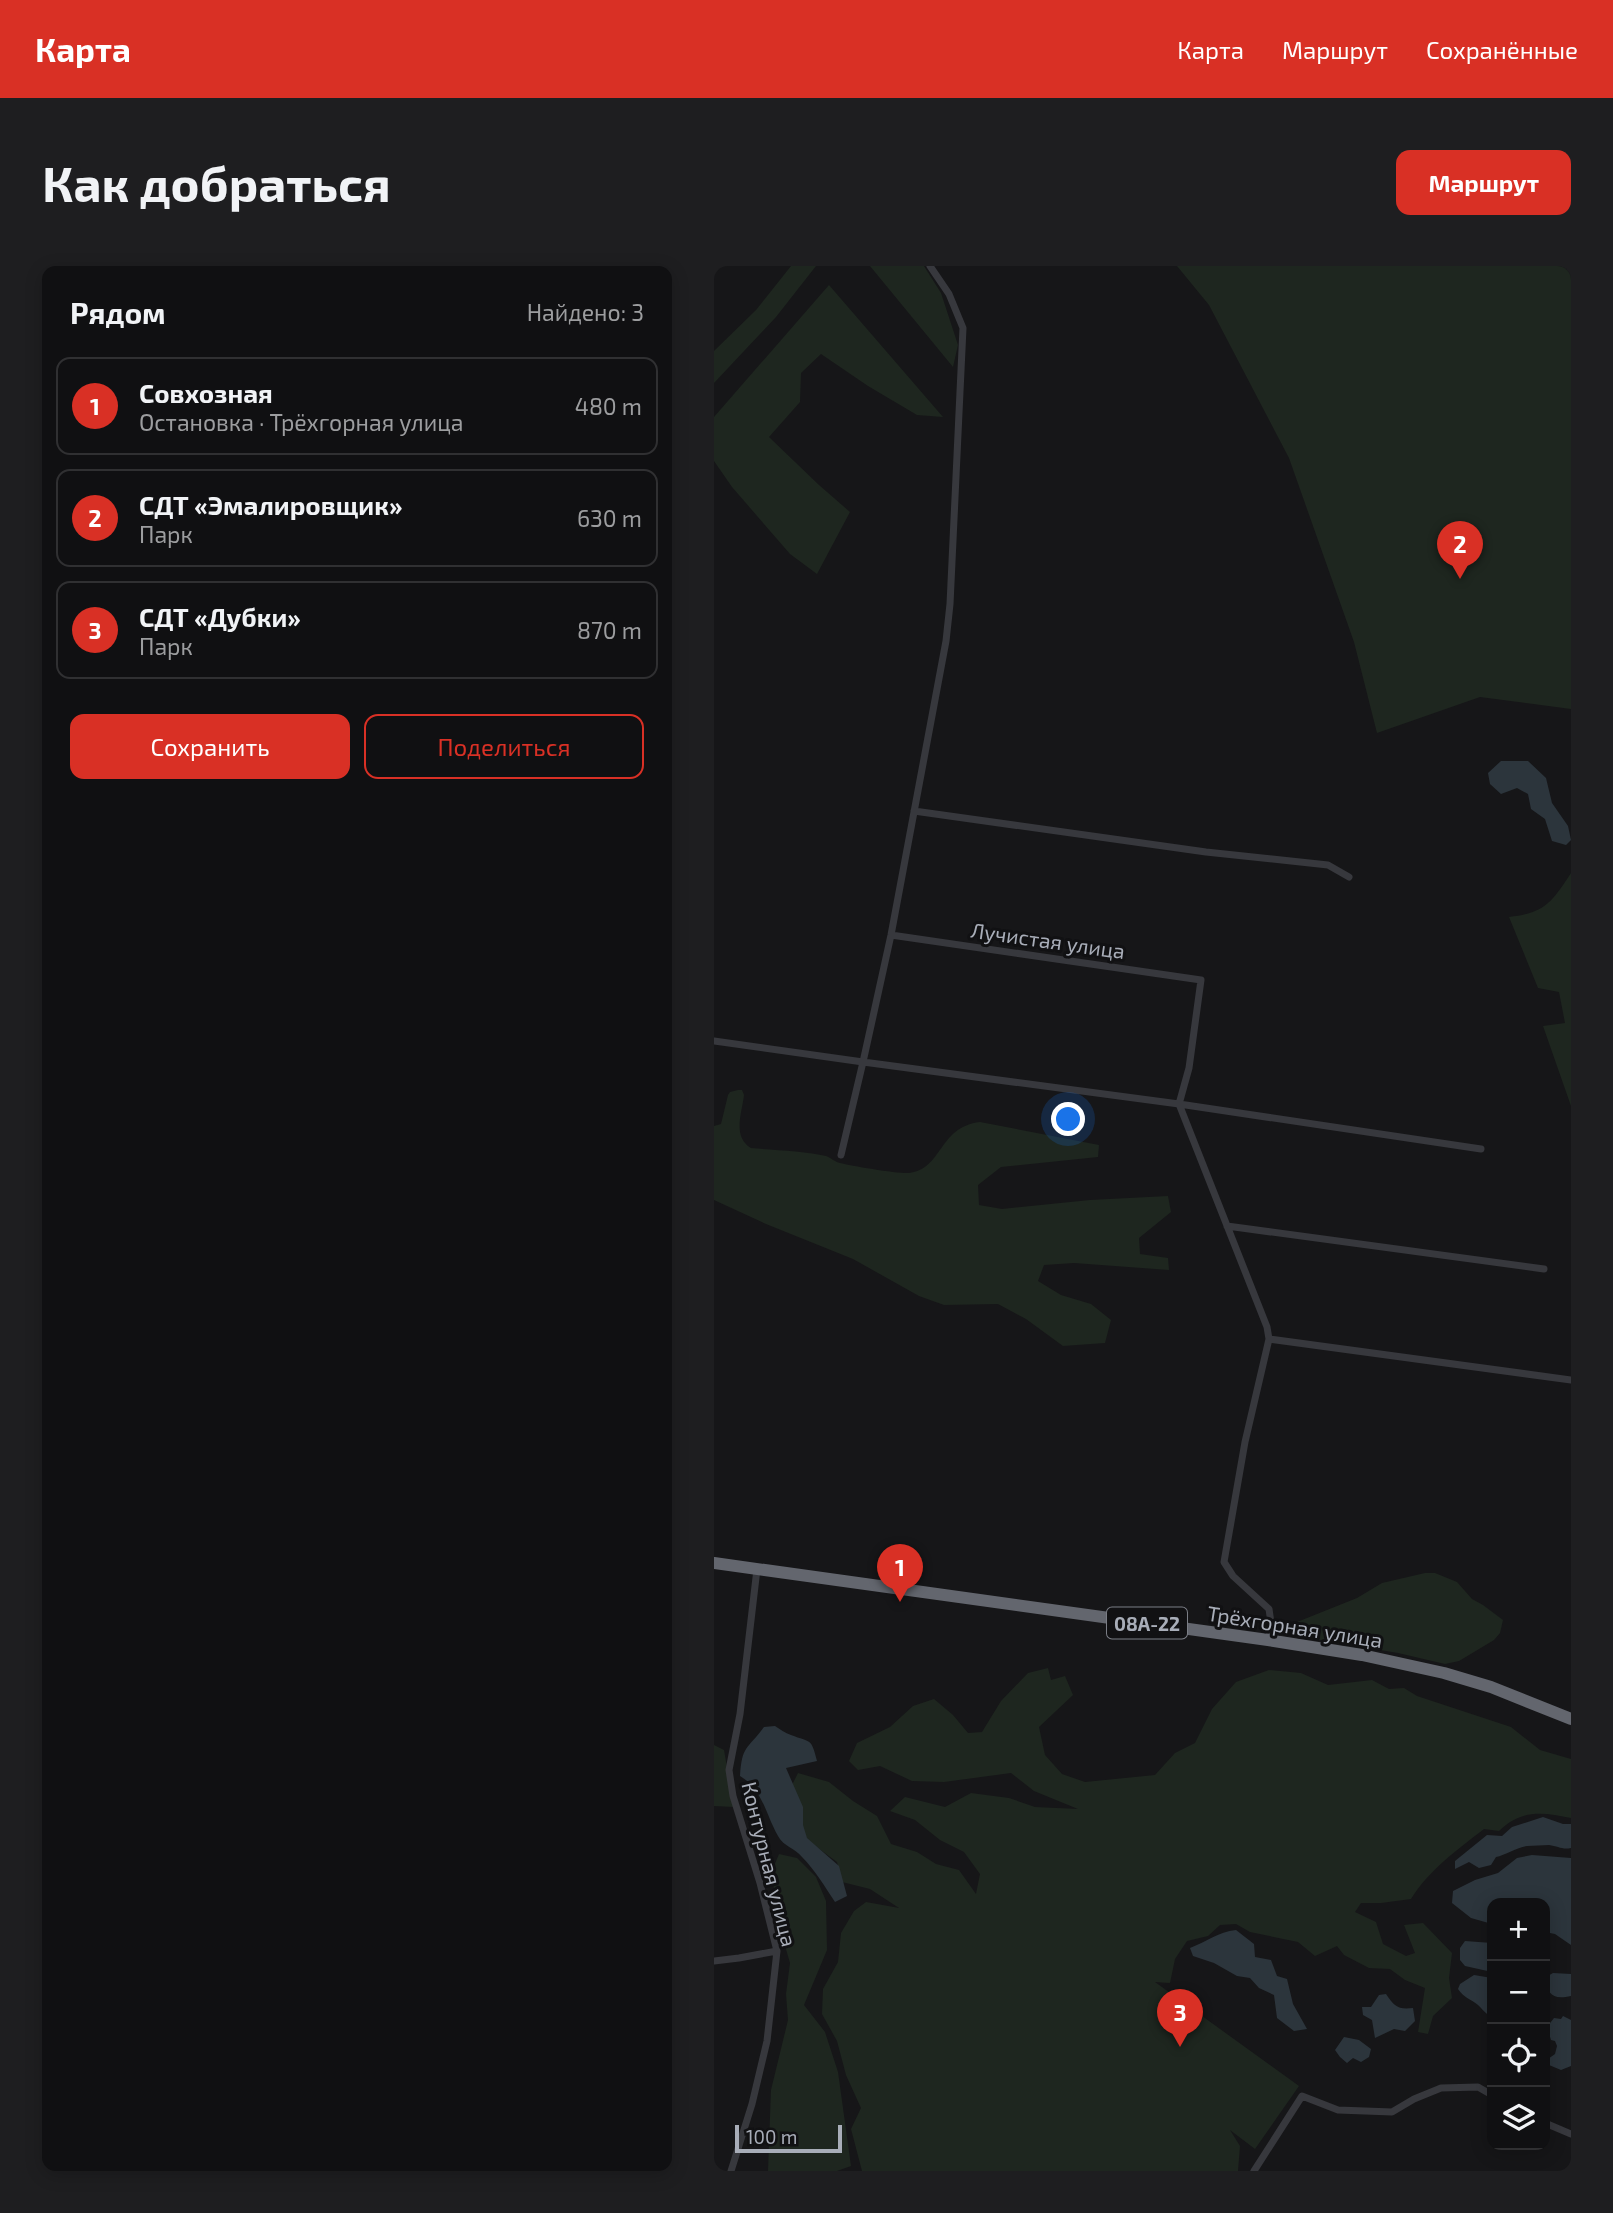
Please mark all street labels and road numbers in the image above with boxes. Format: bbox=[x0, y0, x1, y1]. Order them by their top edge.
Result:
street label: Лучистая улица bbox=[969, 917, 1127, 964]
street label: Трёхгорная улица bbox=[1205, 1600, 1384, 1653]
road number: 08А-22 bbox=[1107, 1608, 1187, 1638]
street label: Контурная улица bbox=[736, 1779, 803, 1949]

